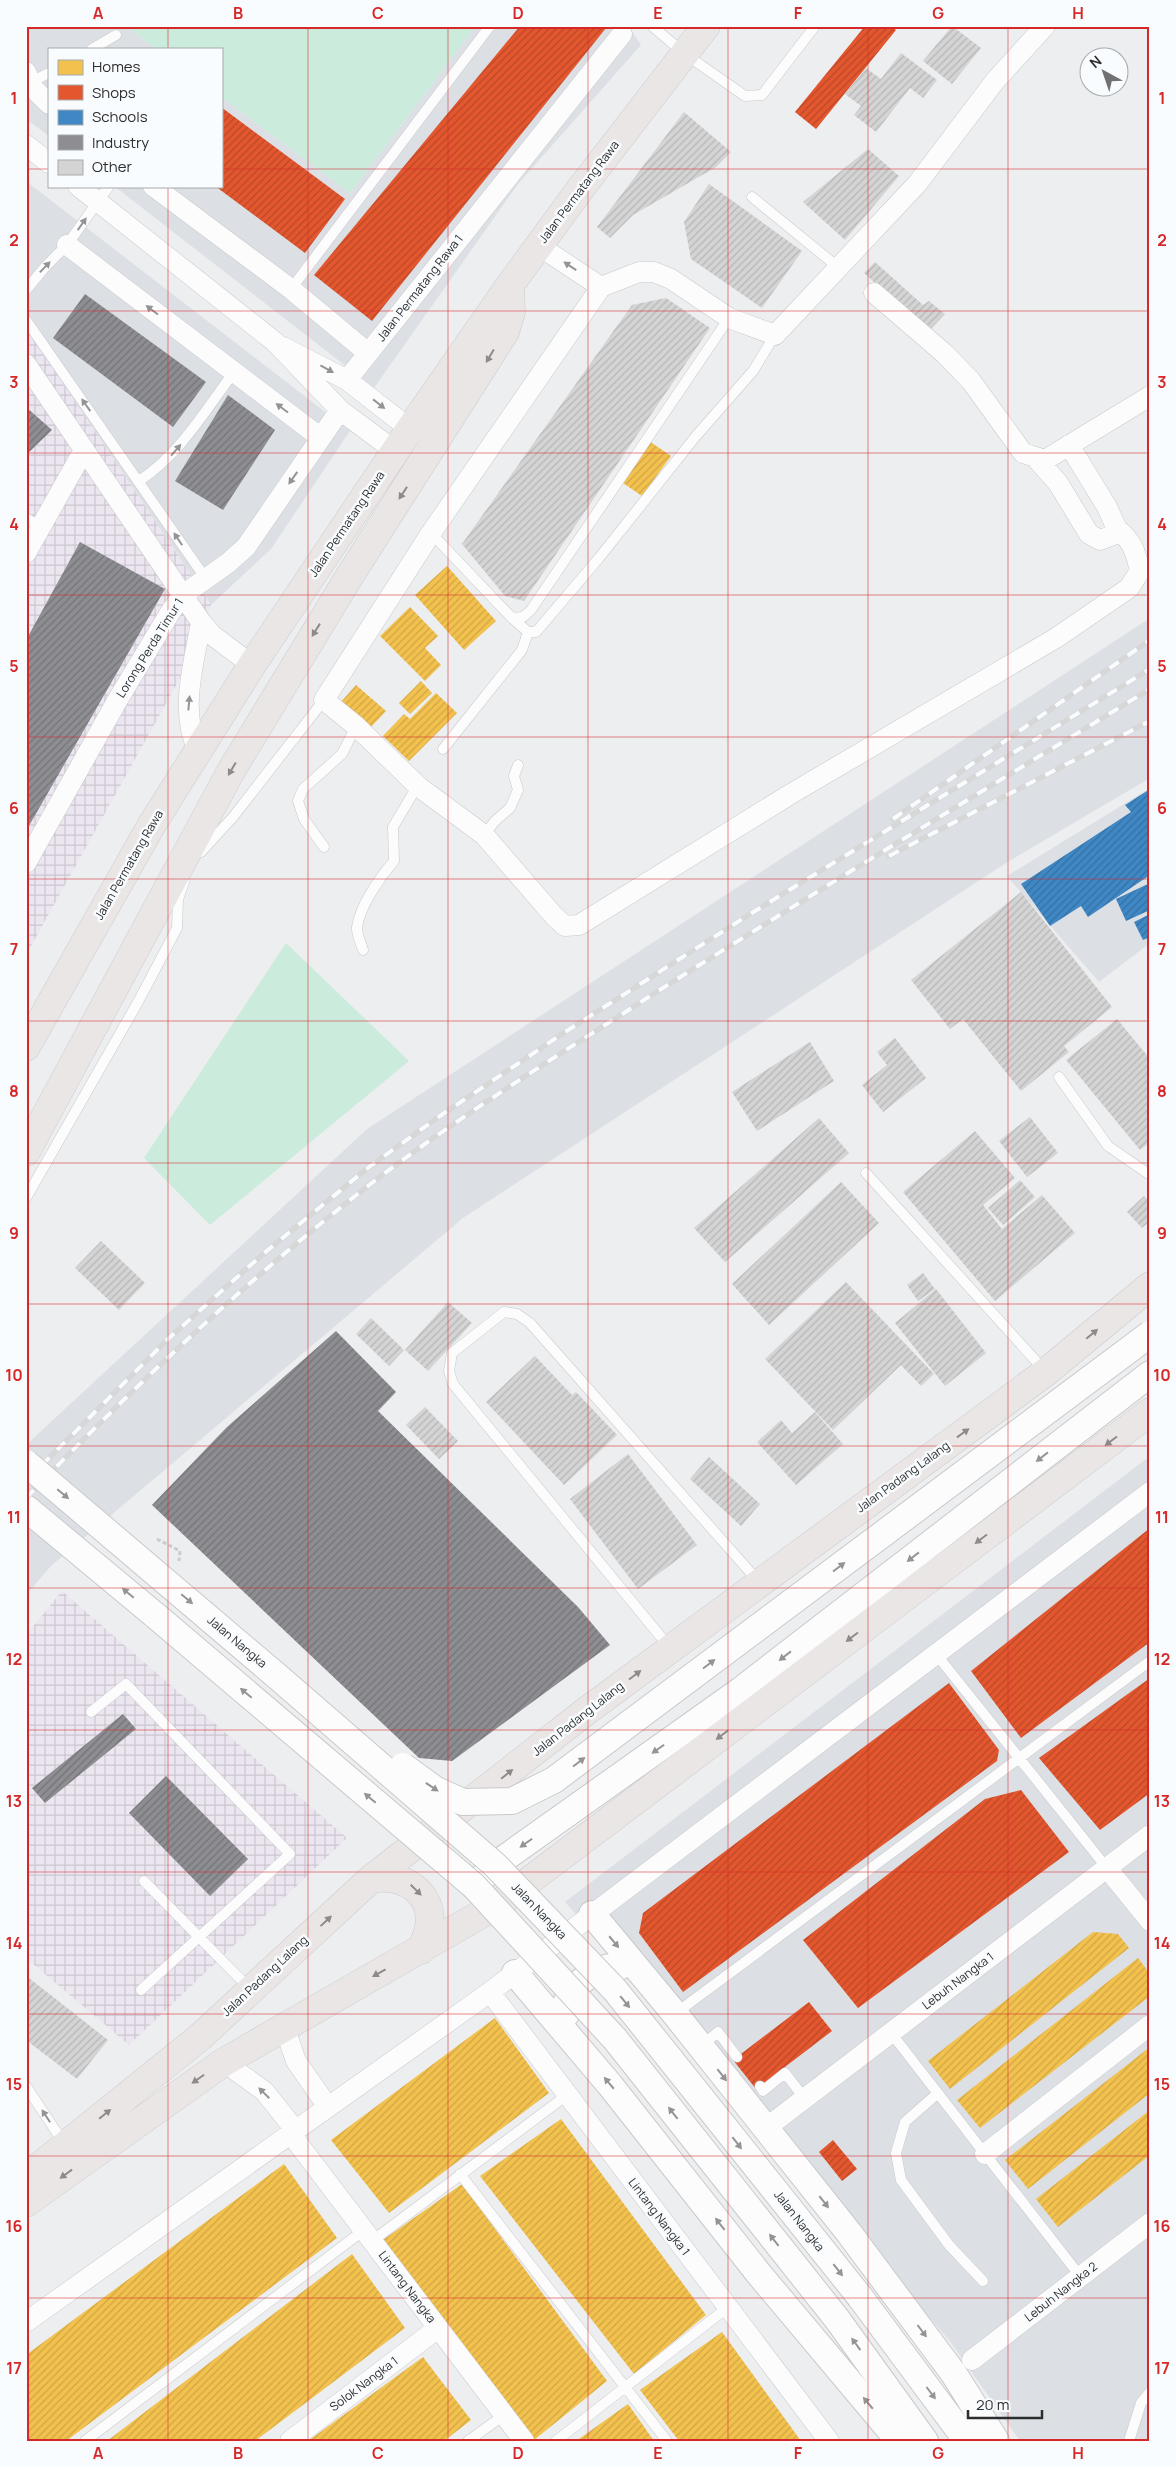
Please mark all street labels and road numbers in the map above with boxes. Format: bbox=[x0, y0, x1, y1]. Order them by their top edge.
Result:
street label: Jalan Permatang Rawa bbox=[534, 137, 623, 246]
street label: Jalan Permatang Rawa 1 bbox=[372, 231, 467, 345]
street label: Jalan Permatang Rawa bbox=[305, 467, 388, 580]
street label: Lorong Perda Timur 1 bbox=[112, 595, 187, 701]
street label: Jalan Permatang Rawa bbox=[90, 807, 167, 923]
street label: Jalan Padang Lalang bbox=[852, 1437, 953, 1516]
street label: Jalan Nangka bbox=[204, 1612, 271, 1672]
street label: Jalan Padang Lalang bbox=[528, 1678, 627, 1760]
street label: Jalan Nangka bbox=[508, 1879, 571, 1943]
street label: Jalan Padang Lalang bbox=[218, 1931, 311, 2020]
street label: Lebuh Nangka 1 bbox=[918, 1948, 997, 2013]
street label: Lintang Nangka 1 bbox=[625, 2174, 694, 2259]
street label: Jalan Nangka bbox=[770, 2187, 829, 2255]
street label: Lintang Nangka bbox=[375, 2247, 440, 2326]
street label: Lebuh Nangka 2 bbox=[1021, 2258, 1101, 2325]
street label: Solok Nangka 1 bbox=[326, 2352, 401, 2415]

